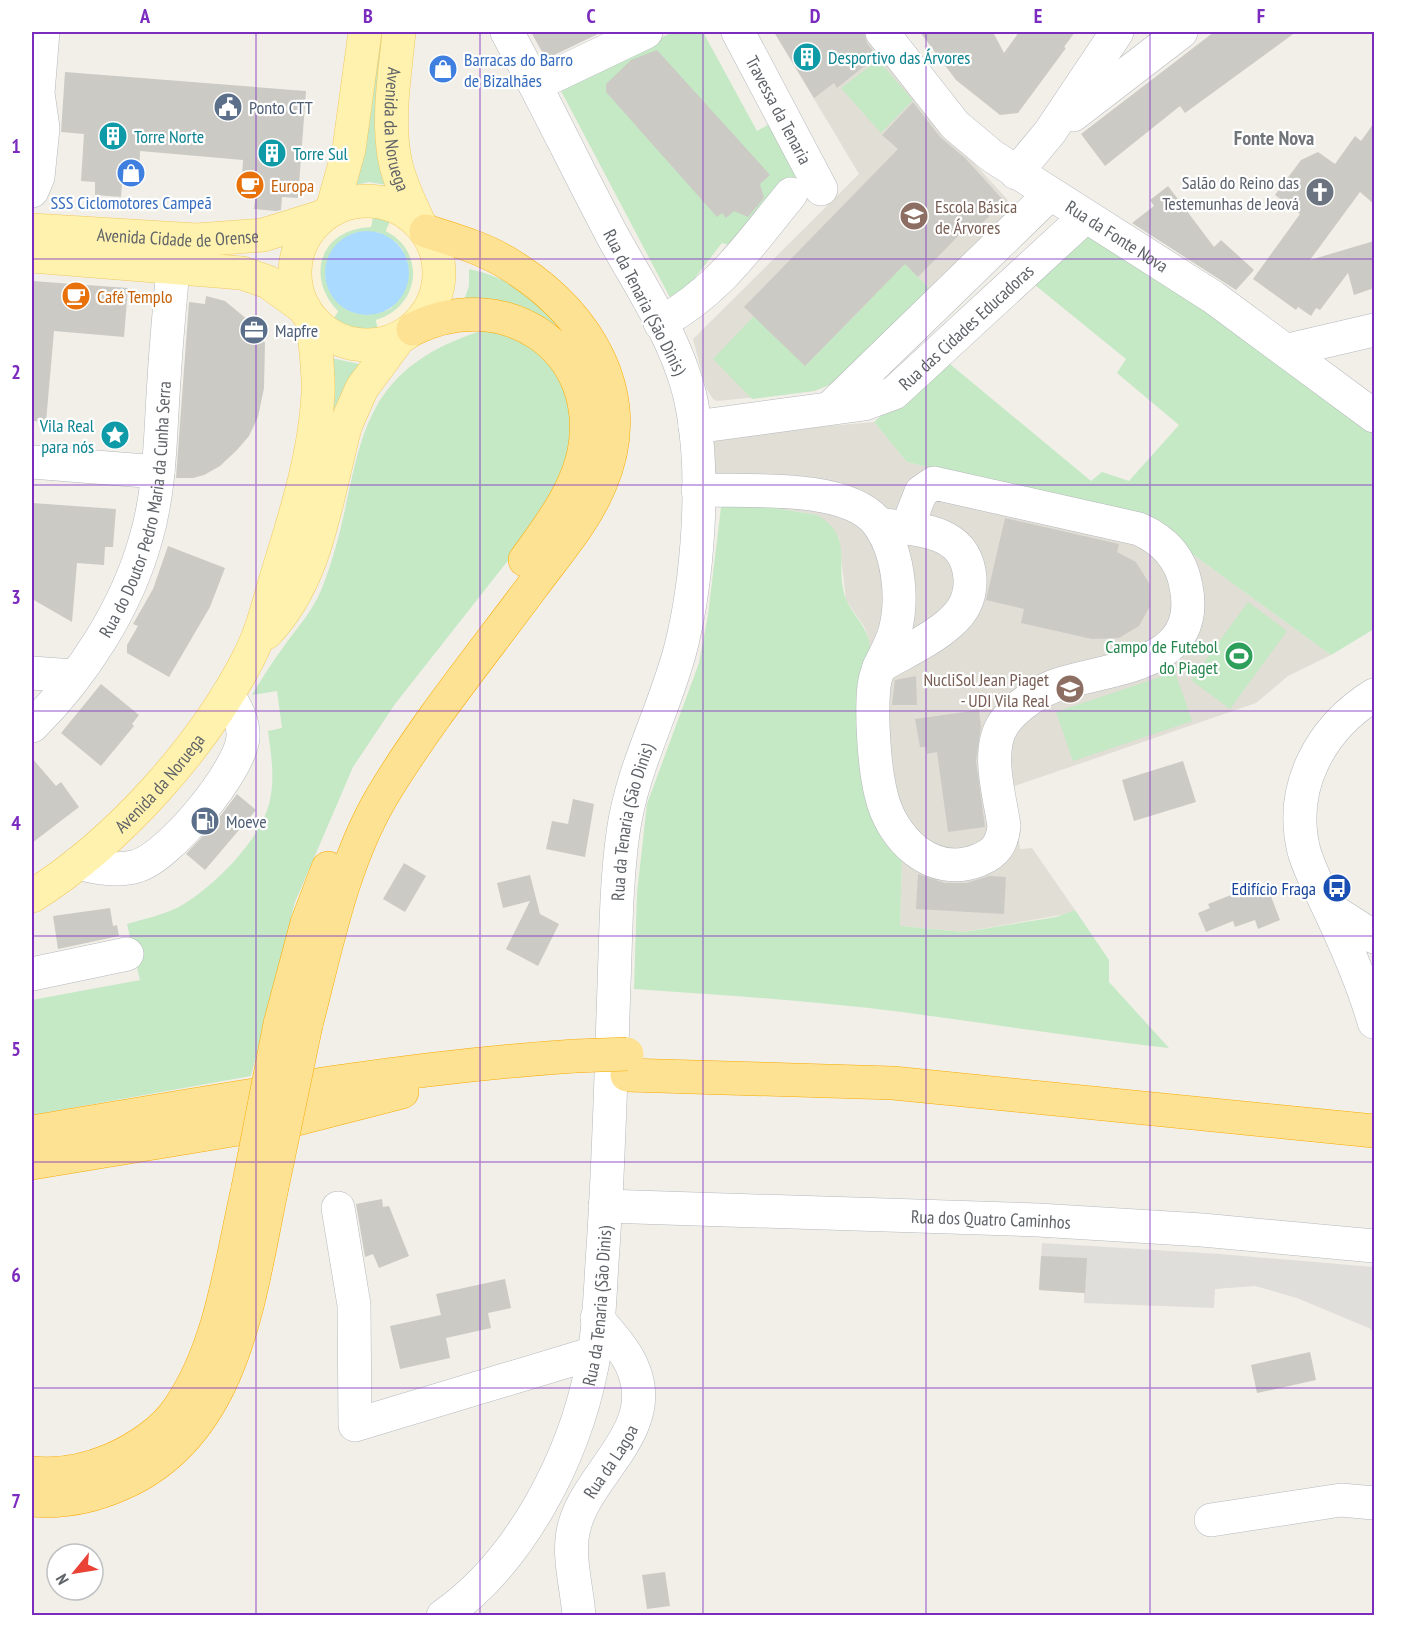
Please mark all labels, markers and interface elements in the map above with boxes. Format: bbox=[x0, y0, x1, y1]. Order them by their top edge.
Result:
text: A bbox=[139, 3, 151, 29]
text: B bbox=[363, 3, 373, 29]
text: C bbox=[586, 3, 596, 29]
text: D bbox=[810, 3, 821, 29]
text: E bbox=[1034, 3, 1042, 29]
text: F bbox=[1257, 3, 1265, 29]
building icon: Desportivo das Árvores bbox=[791, 41, 823, 73]
place label: Desportivo das Árvores bbox=[828, 46, 970, 69]
place label: Barracas do Barro de Bizalhães bbox=[464, 48, 573, 92]
street label: Travessa da Tenaria bbox=[741, 52, 817, 168]
shop icon: Barracas do Barro de Bizalhães bbox=[427, 53, 459, 85]
street label: Avenida da Noruega bbox=[380, 66, 415, 194]
public building icon: Ponto CTT bbox=[212, 91, 244, 123]
place label: Ponto CTT bbox=[249, 96, 313, 119]
building icon: Torre Norte bbox=[97, 120, 129, 152]
place label: Torre Norte bbox=[134, 125, 204, 148]
district label: Fonte Nova bbox=[1234, 125, 1314, 151]
text: 1 bbox=[11, 133, 21, 159]
building icon: Torre Sul bbox=[256, 137, 288, 169]
place label: Torre Sul bbox=[293, 142, 349, 165]
shop icon: SSS Ciclomotores Campeã bbox=[115, 157, 147, 189]
cafe icon: Europa bbox=[234, 169, 266, 201]
place label: Salão do Reino das Testemunhas de Jeová bbox=[1162, 171, 1299, 215]
place label: Europa bbox=[271, 174, 314, 197]
church icon: Salão do Reino das Testemunhas de Jeová bbox=[1304, 176, 1336, 208]
place label: SSS Ciclomotores Campeã bbox=[50, 191, 212, 214]
place label: Escola Básica de Árvores bbox=[935, 195, 1017, 239]
street label: Rua da Fonte Nova bbox=[1062, 195, 1173, 277]
school or university icon: Escola Básica de Árvores bbox=[898, 200, 930, 232]
street label: Avenida Cidade de Orense bbox=[96, 222, 259, 252]
street label: Rua da Tenaria (São Dinis) bbox=[598, 225, 692, 379]
street label: Rua das Cidades Educadoras bbox=[893, 259, 1038, 395]
cafe icon: Café Templo bbox=[60, 280, 92, 312]
place label: Café Templo bbox=[97, 285, 173, 308]
office icon: Mapfre bbox=[238, 314, 270, 346]
place label: Mapfre bbox=[275, 319, 318, 342]
text: 2 bbox=[11, 359, 21, 385]
street label: Rua do Doutor Pedro Maria da Cunha Serra bbox=[93, 380, 175, 641]
place label: Vila Real para nós bbox=[39, 414, 95, 458]
place icon: Vila Real para nós bbox=[99, 419, 131, 451]
text: 3 bbox=[11, 584, 21, 610]
place label: Campo de Futebol do Piaget bbox=[1105, 635, 1219, 679]
sports icon: Campo de Futebol do Piaget bbox=[1223, 640, 1255, 672]
place label: NucliSol Jean Piaget - UDI Vila Real bbox=[923, 668, 1050, 712]
school or university icon: NucliSol Jean Piaget - UDI Vila Real bbox=[1054, 673, 1086, 705]
street label: Avenida da Noruega bbox=[109, 729, 209, 837]
street label: Rua da Tenaria (São Dinis) bbox=[606, 739, 659, 901]
fuel station icon: Moeve bbox=[189, 805, 221, 837]
text: 4 bbox=[11, 810, 21, 836]
place label: Moeve bbox=[226, 810, 267, 833]
bus stop icon: Edifício Fraga bbox=[1321, 872, 1353, 904]
place label: Edifício Fraga bbox=[1232, 877, 1316, 900]
text: 5 bbox=[11, 1036, 21, 1062]
street label: Rua dos Quatro Caminhos bbox=[910, 1204, 1071, 1233]
street label: Rua da Tenaria (São Dinis) bbox=[577, 1224, 616, 1388]
text: 6 bbox=[11, 1262, 21, 1288]
street label: Rua da Lagoa bbox=[578, 1421, 643, 1502]
text: 7 bbox=[11, 1488, 21, 1514]
north arrow bbox=[45, 1542, 105, 1602]
text: N bbox=[51, 1571, 73, 1588]

